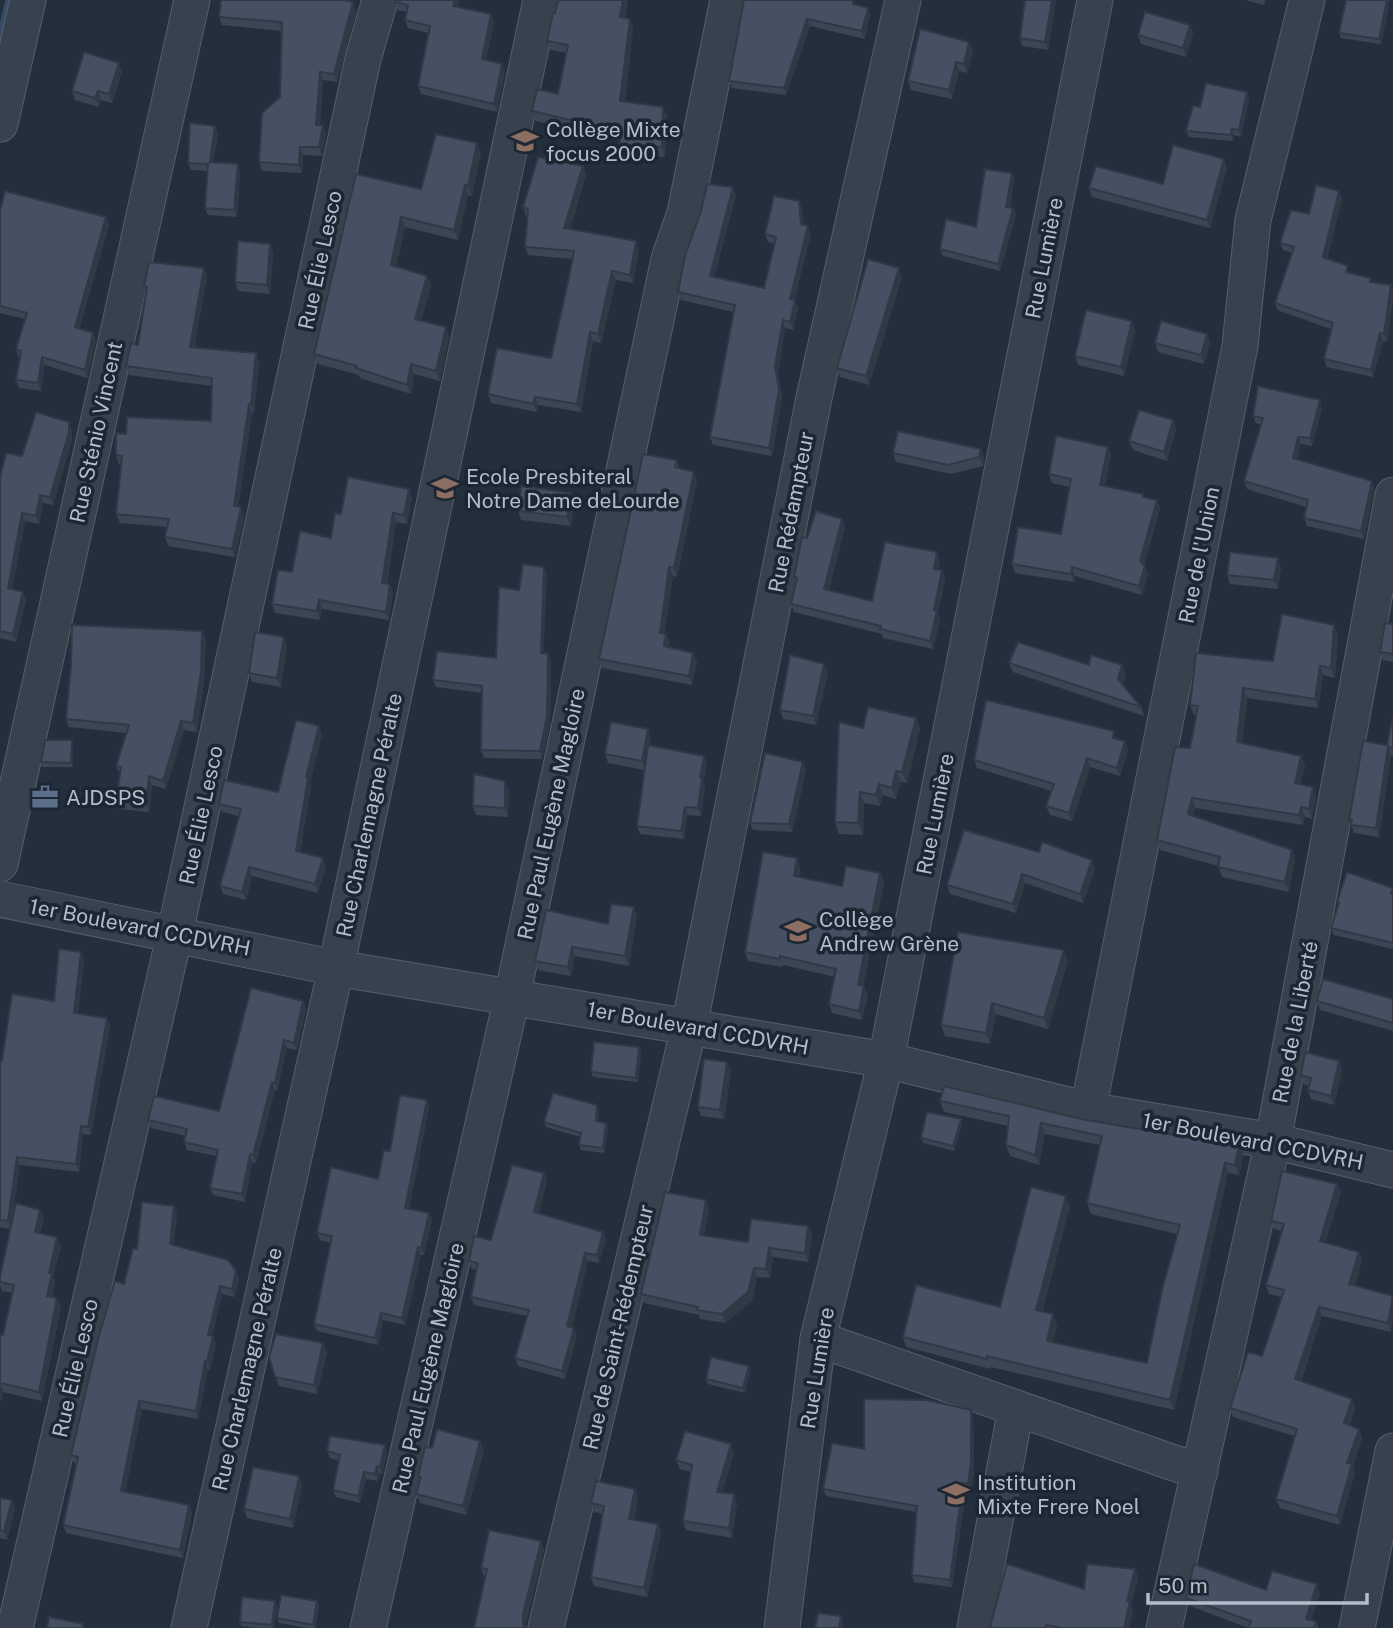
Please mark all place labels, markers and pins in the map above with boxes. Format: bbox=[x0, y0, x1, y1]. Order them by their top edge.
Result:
place label: Collège Mixte focus 2000 bbox=[546, 117, 681, 166]
school or university icon: Collège Mixte focus 2000 bbox=[510, 126, 540, 156]
place label: Ecole Presbiteral Notre Dame deLourde bbox=[466, 464, 680, 513]
school or university icon: Ecole Presbiteral Notre Dame deLourde bbox=[430, 473, 460, 503]
office icon: AJDSPS bbox=[30, 782, 60, 812]
place label: AJDSPS bbox=[66, 785, 145, 810]
place label: Collège Andrew Grène bbox=[819, 907, 959, 956]
school or university icon: Collège Andrew Grène bbox=[783, 916, 813, 946]
place label: Institution Mixte Frere Noel bbox=[977, 1470, 1140, 1519]
school or university icon: Institution Mixte Frere Noel bbox=[941, 1479, 971, 1509]

